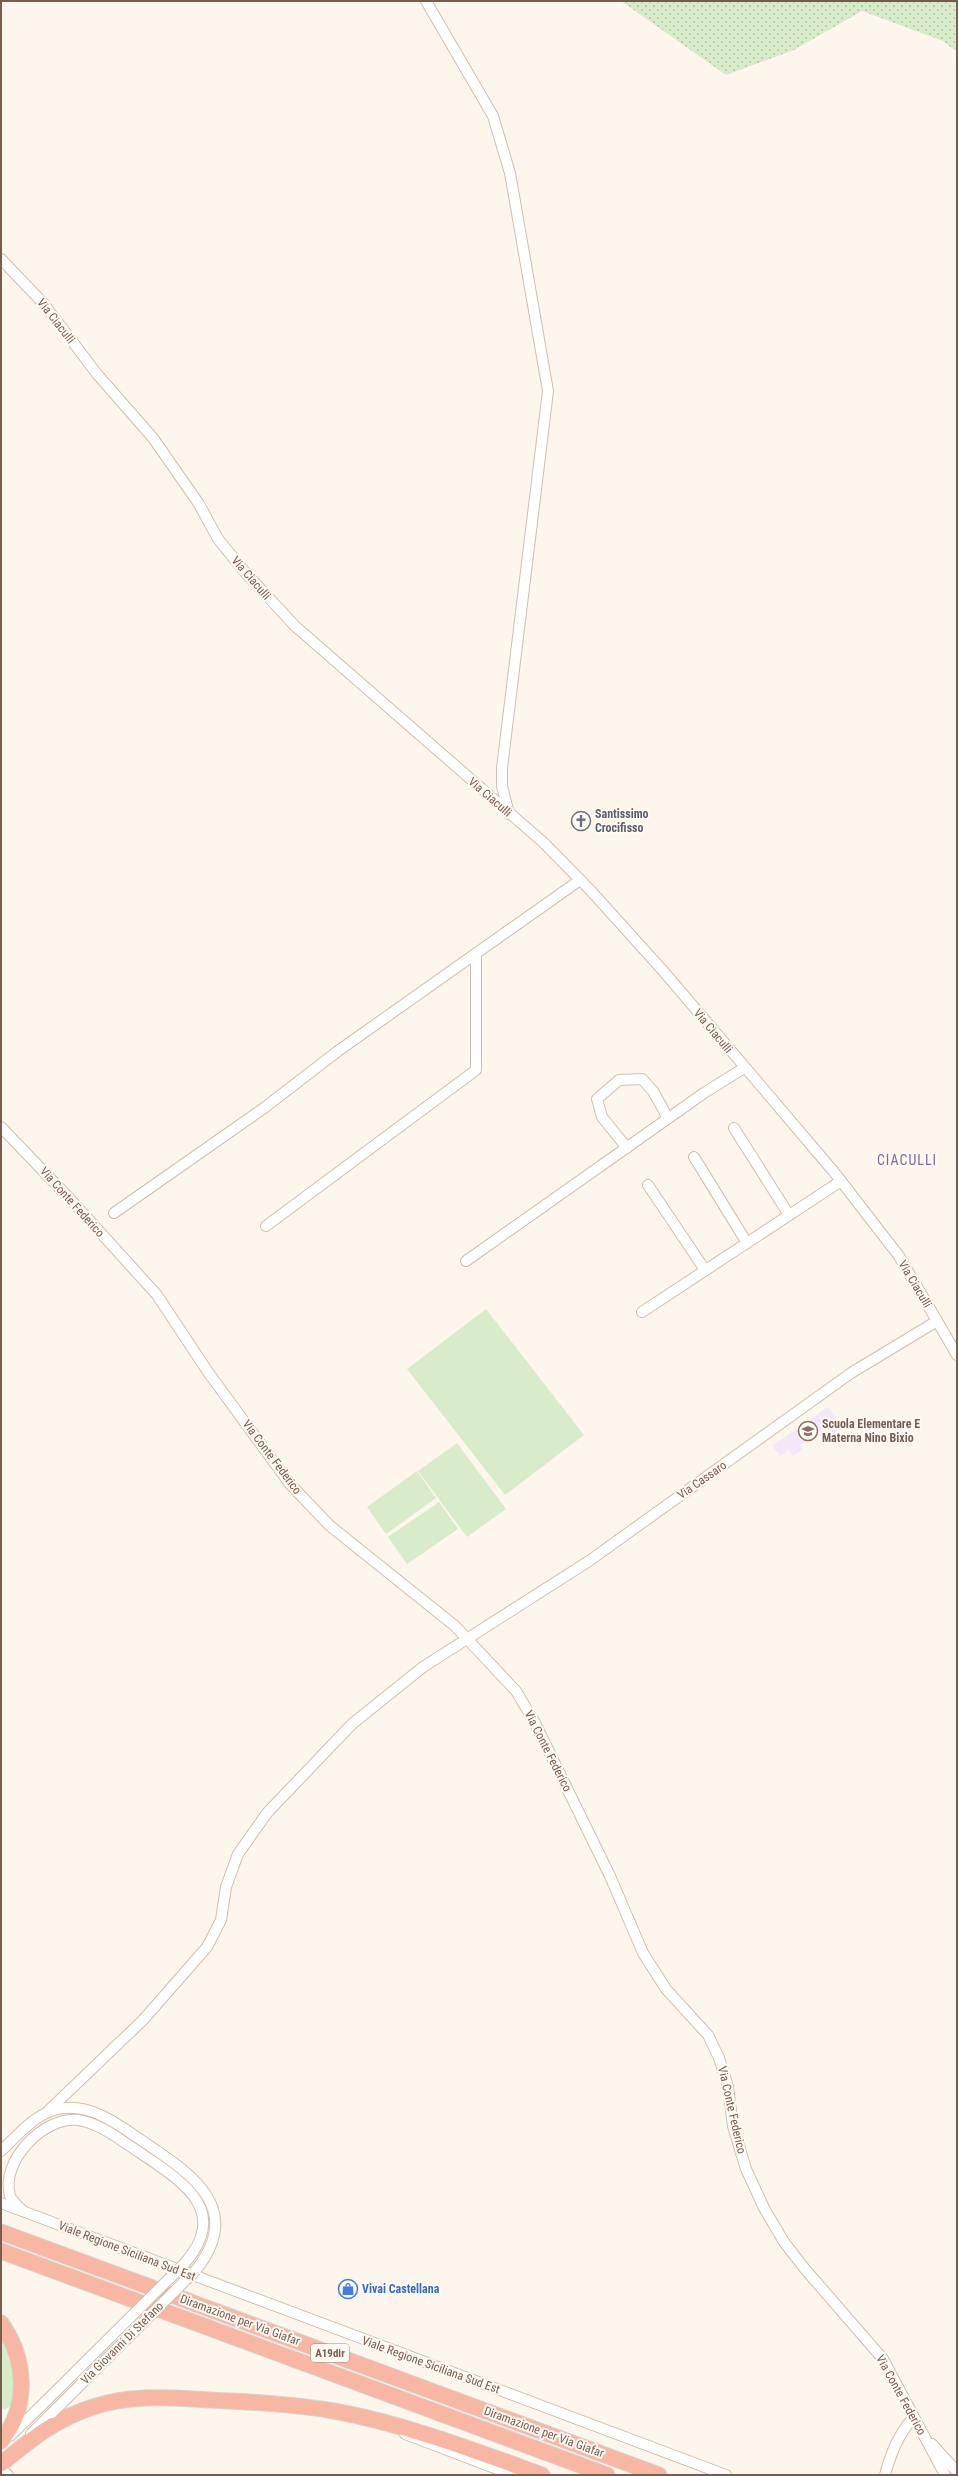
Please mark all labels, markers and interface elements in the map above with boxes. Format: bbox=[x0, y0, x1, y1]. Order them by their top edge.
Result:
street label: Via Ciaculli bbox=[34, 296, 78, 346]
street label: Via Ciaculli bbox=[228, 553, 274, 603]
street label: Via Ciaculli bbox=[465, 774, 515, 820]
place label: Santissimo Crocifisso bbox=[595, 807, 649, 835]
church icon: Santissimo Crocifisso bbox=[570, 810, 592, 832]
street label: Via Ciaculli bbox=[691, 1006, 735, 1056]
district label: CIACULLI bbox=[877, 1152, 937, 1168]
street label: Via Conte Federico bbox=[37, 1164, 107, 1240]
street label: Via Ciaculli bbox=[895, 1258, 935, 1310]
street label: Via Conte Federico bbox=[240, 1417, 304, 1497]
place label: Scuola Elementare E Materna Nino Bixio bbox=[822, 1417, 920, 1445]
school or university icon: Scuola Elementare E Materna Nino Bixio bbox=[797, 1420, 819, 1442]
street label: Via Cassaro bbox=[675, 1458, 729, 1502]
street label: Via Conte Federico bbox=[521, 1708, 575, 1794]
street label: Via Conte Federico bbox=[715, 2065, 749, 2155]
street label: Viale Regione Siciliana Sud Est bbox=[56, 2218, 198, 2284]
shop icon: Vivai Castellana bbox=[337, 2278, 359, 2300]
place label: Vivai Castellana bbox=[362, 2282, 440, 2296]
street label: Diramazione per Via Giafar bbox=[178, 2292, 302, 2348]
street label: Via Giovanni Di Stefano bbox=[78, 2299, 166, 2387]
street label: Viale Regione Siciliana Sud Est bbox=[360, 2333, 502, 2397]
road number: A19dir bbox=[311, 2344, 349, 2362]
street label: Via Conte Federico bbox=[873, 2353, 929, 2437]
street label: Diramazione per Via Giafar bbox=[482, 2404, 606, 2460]

